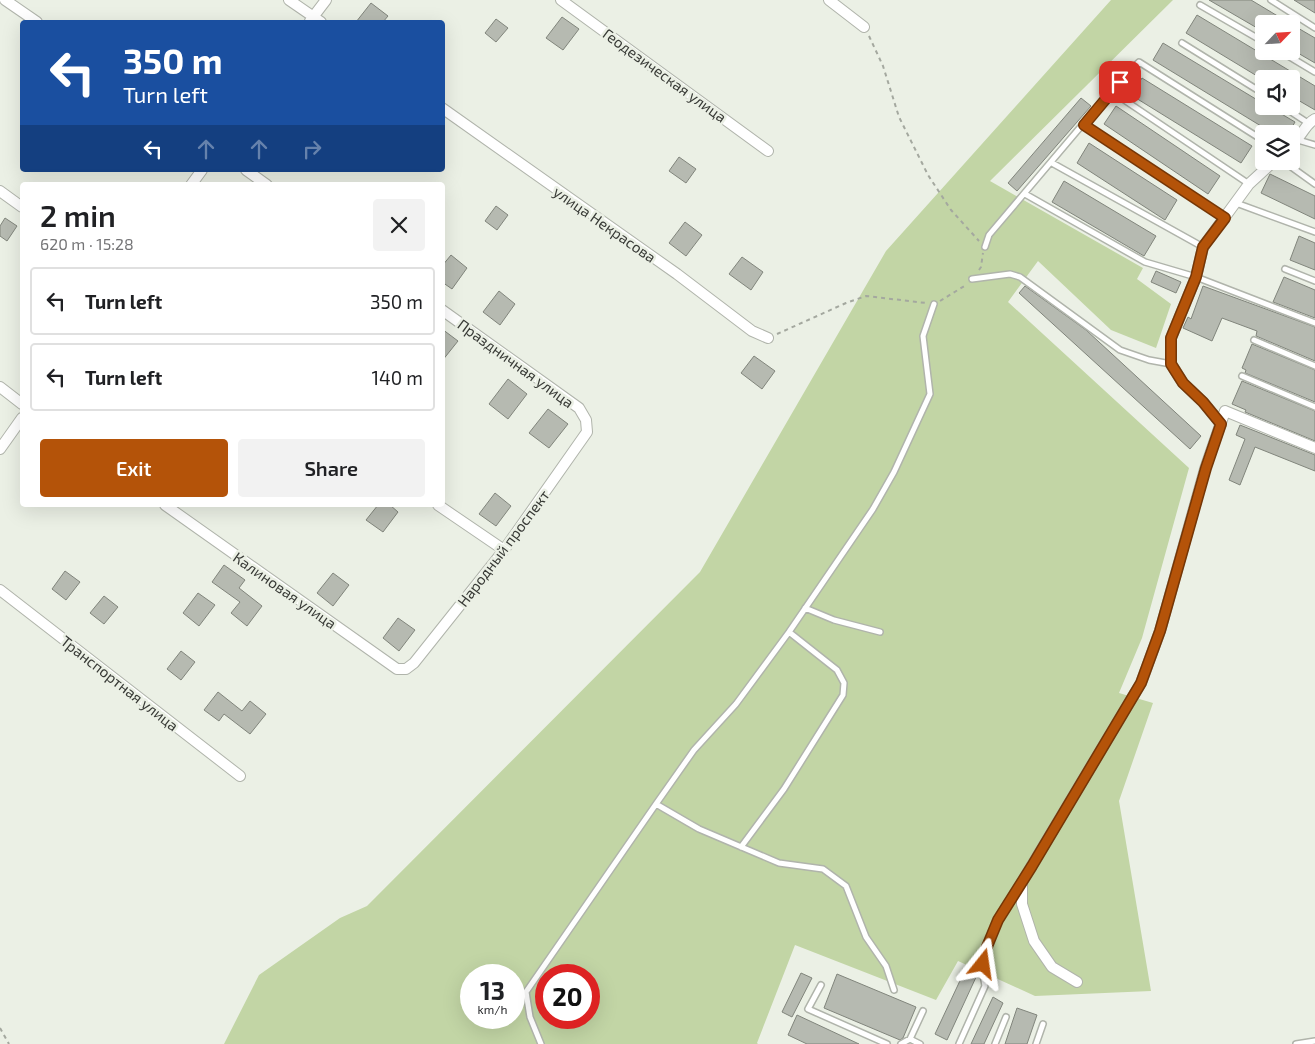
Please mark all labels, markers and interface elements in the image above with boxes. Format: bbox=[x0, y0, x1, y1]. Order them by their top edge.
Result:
north arrow bbox=[1255, 15, 1300, 60]
map controls bbox=[1255, 15, 1300, 170]
street label: Геодезическая улица bbox=[599, 24, 730, 127]
text: 350 m bbox=[123, 39, 223, 81]
icon: left bbox=[40, 40, 105, 105]
pin bbox=[1099, 61, 1141, 103]
icon: arrive bbox=[1106, 68, 1134, 96]
button: sound bbox=[1255, 70, 1300, 115]
text: Turn left bbox=[123, 81, 208, 107]
button: layers bbox=[1255, 125, 1300, 170]
icon: left bbox=[139, 135, 167, 163]
icon: ahead bbox=[192, 135, 220, 163]
icon: ahead bbox=[245, 135, 273, 163]
icon: right bbox=[298, 135, 326, 163]
street label: улица Некрасова bbox=[550, 182, 660, 267]
text: 2 min bbox=[40, 197, 116, 233]
button: close bbox=[373, 199, 425, 251]
text: 620 m · 15:28 bbox=[40, 234, 134, 253]
icon: left bbox=[42, 287, 70, 315]
text: Turn left bbox=[85, 290, 162, 313]
text: 350 m bbox=[370, 290, 423, 313]
street label: Праздничная улица bbox=[454, 315, 578, 412]
icon: left bbox=[42, 363, 70, 391]
text: Turn left bbox=[85, 366, 162, 389]
text: 140 m bbox=[371, 366, 423, 389]
button: Exit bbox=[40, 439, 228, 497]
button: Share bbox=[238, 439, 425, 497]
street label: Народный проспект bbox=[453, 486, 553, 610]
street label: Калиновая улица bbox=[229, 548, 340, 633]
street label: Транспортная улица bbox=[57, 632, 182, 735]
position arrow bbox=[956, 937, 1008, 989]
speed limit sign: 20 bbox=[535, 964, 600, 1029]
text: 13 bbox=[480, 975, 505, 1005]
text: km/h bbox=[478, 1002, 507, 1016]

